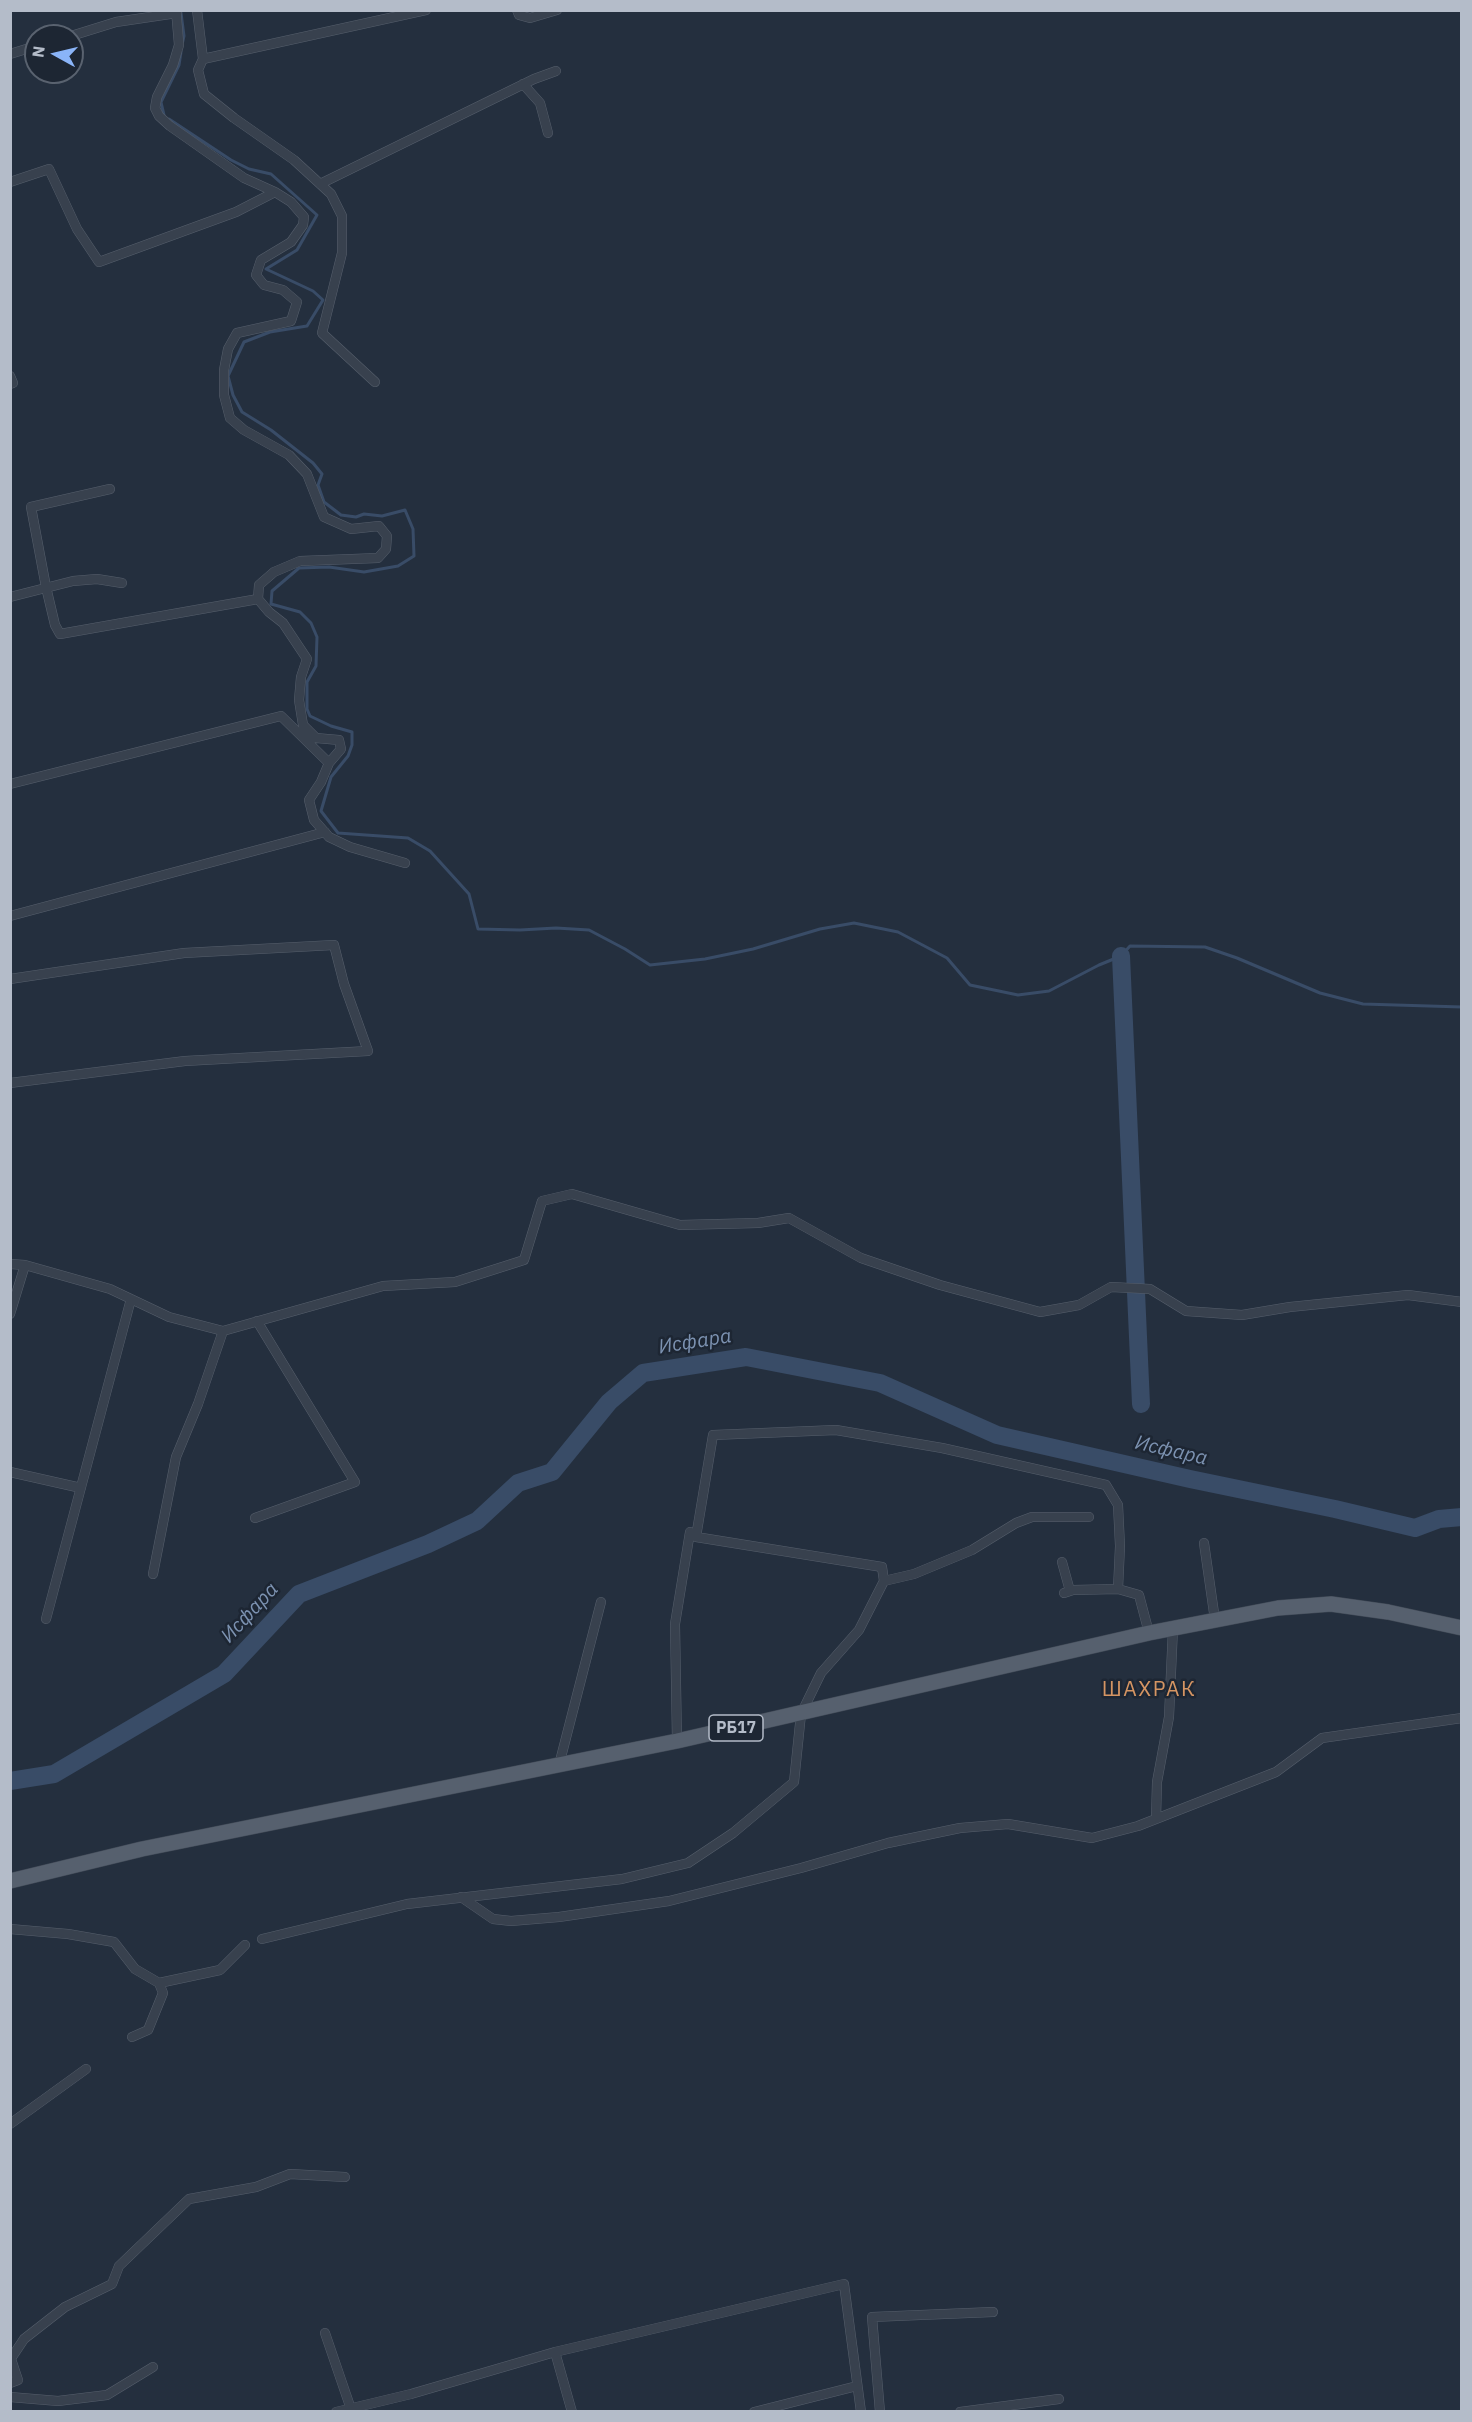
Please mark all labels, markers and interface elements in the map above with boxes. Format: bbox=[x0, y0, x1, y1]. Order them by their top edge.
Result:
north arrow bbox=[24, 24, 84, 84]
text: N bbox=[27, 45, 49, 59]
water label: Исфара bbox=[657, 1324, 733, 1360]
water label: Исфара bbox=[1132, 1431, 1210, 1471]
water label: Исфара bbox=[216, 1578, 284, 1648]
district label: ШАХРАК bbox=[1102, 1677, 1196, 1703]
road number: РБ17 bbox=[709, 1715, 763, 1741]

